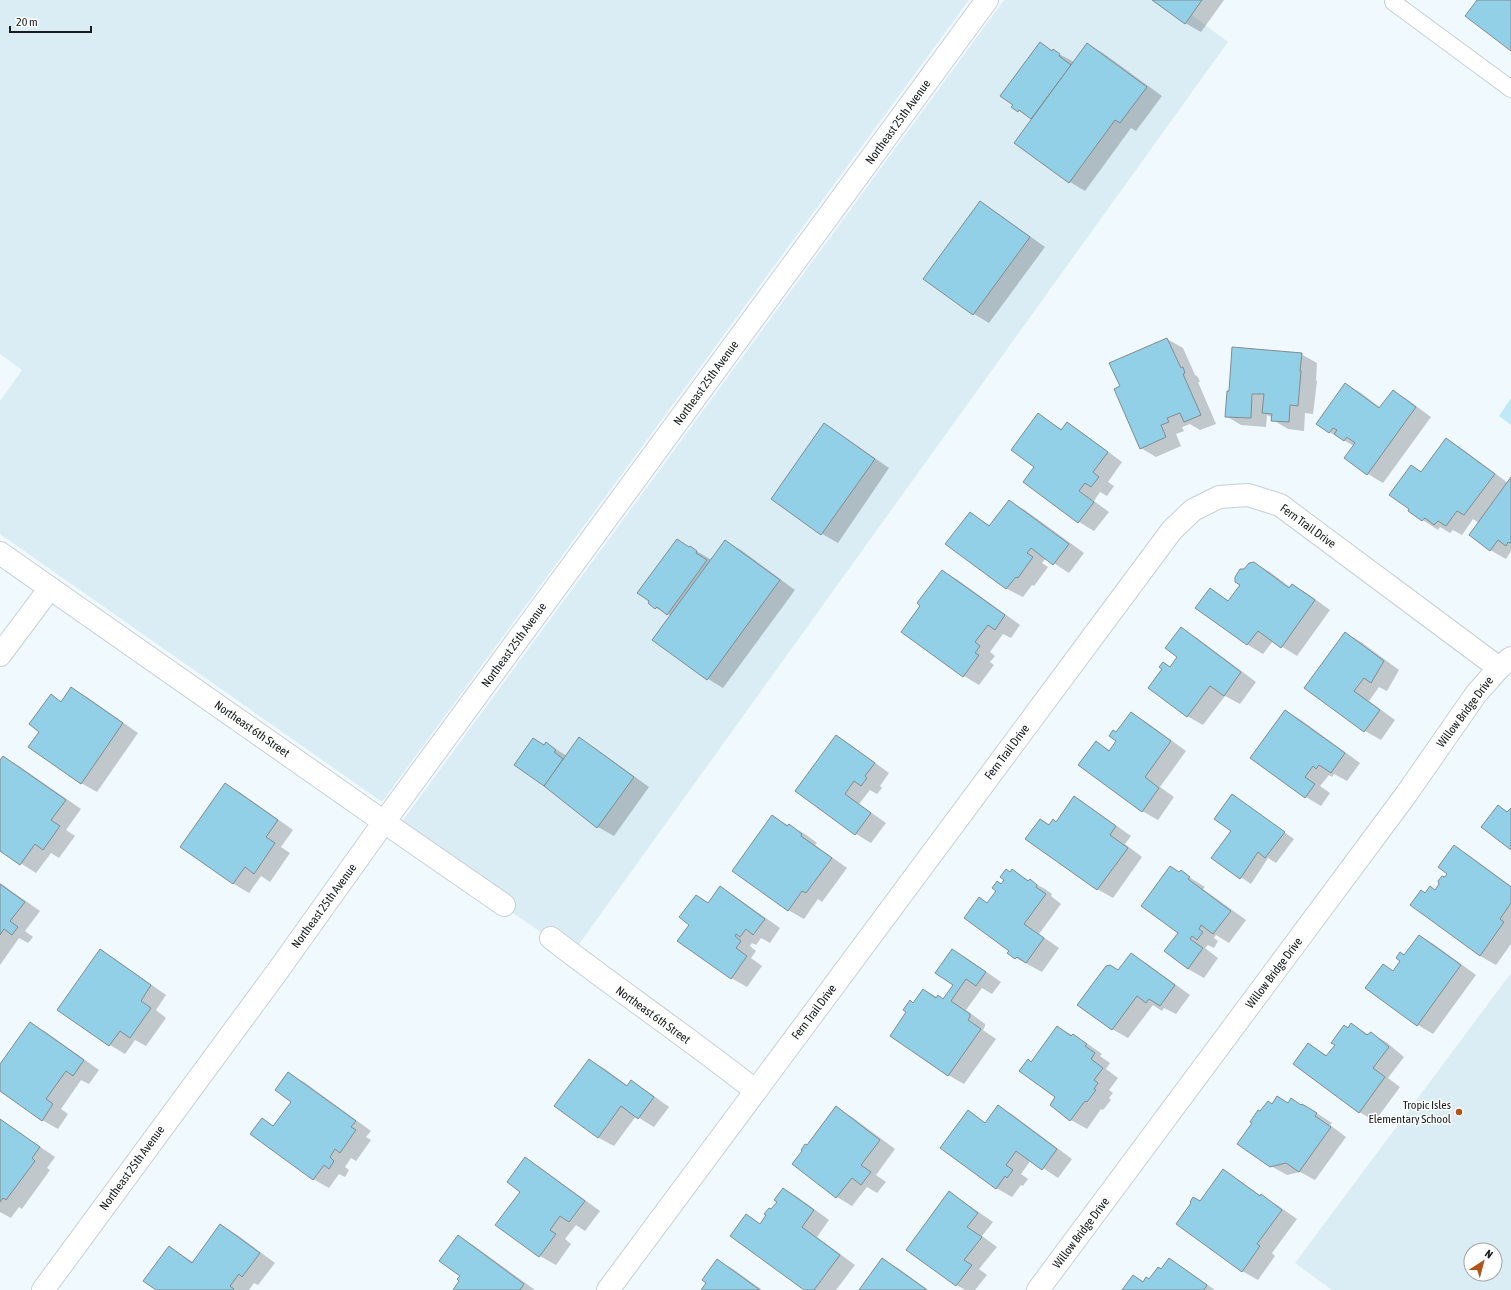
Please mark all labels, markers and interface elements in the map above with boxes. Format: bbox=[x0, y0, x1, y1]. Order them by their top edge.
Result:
scale bar bbox=[10, 8, 91, 34]
text: 20 m bbox=[16, 15, 38, 29]
street label: Northeast 25th Avenue bbox=[863, 77, 933, 167]
street label: Northeast 25th Avenue bbox=[671, 338, 741, 428]
street label: Fern Trail Drive bbox=[1277, 501, 1339, 551]
street label: Northeast 25th Avenue bbox=[479, 600, 549, 690]
street label: Willow Bridge Drive bbox=[1434, 674, 1496, 750]
street label: Northeast 6th Street bbox=[212, 698, 293, 760]
street label: Fern Trail Drive bbox=[982, 722, 1032, 782]
street label: Northeast 25th Avenue bbox=[289, 861, 359, 951]
street label: Willow Bridge Drive bbox=[1243, 935, 1305, 1011]
street label: Fern Trail Drive bbox=[789, 982, 839, 1042]
street label: Northeast 6th Street bbox=[613, 983, 693, 1047]
place label: Tropic Isles Elementary School bbox=[1369, 1098, 1452, 1126]
marker: Tropic Isles Elementary School bbox=[1454, 1107, 1464, 1117]
street label: Northeast 25th Avenue bbox=[97, 1123, 167, 1213]
street label: Willow Bridge Drive bbox=[1050, 1195, 1112, 1271]
north arrow bbox=[1463, 1242, 1503, 1282]
text: N bbox=[1483, 1247, 1495, 1261]

